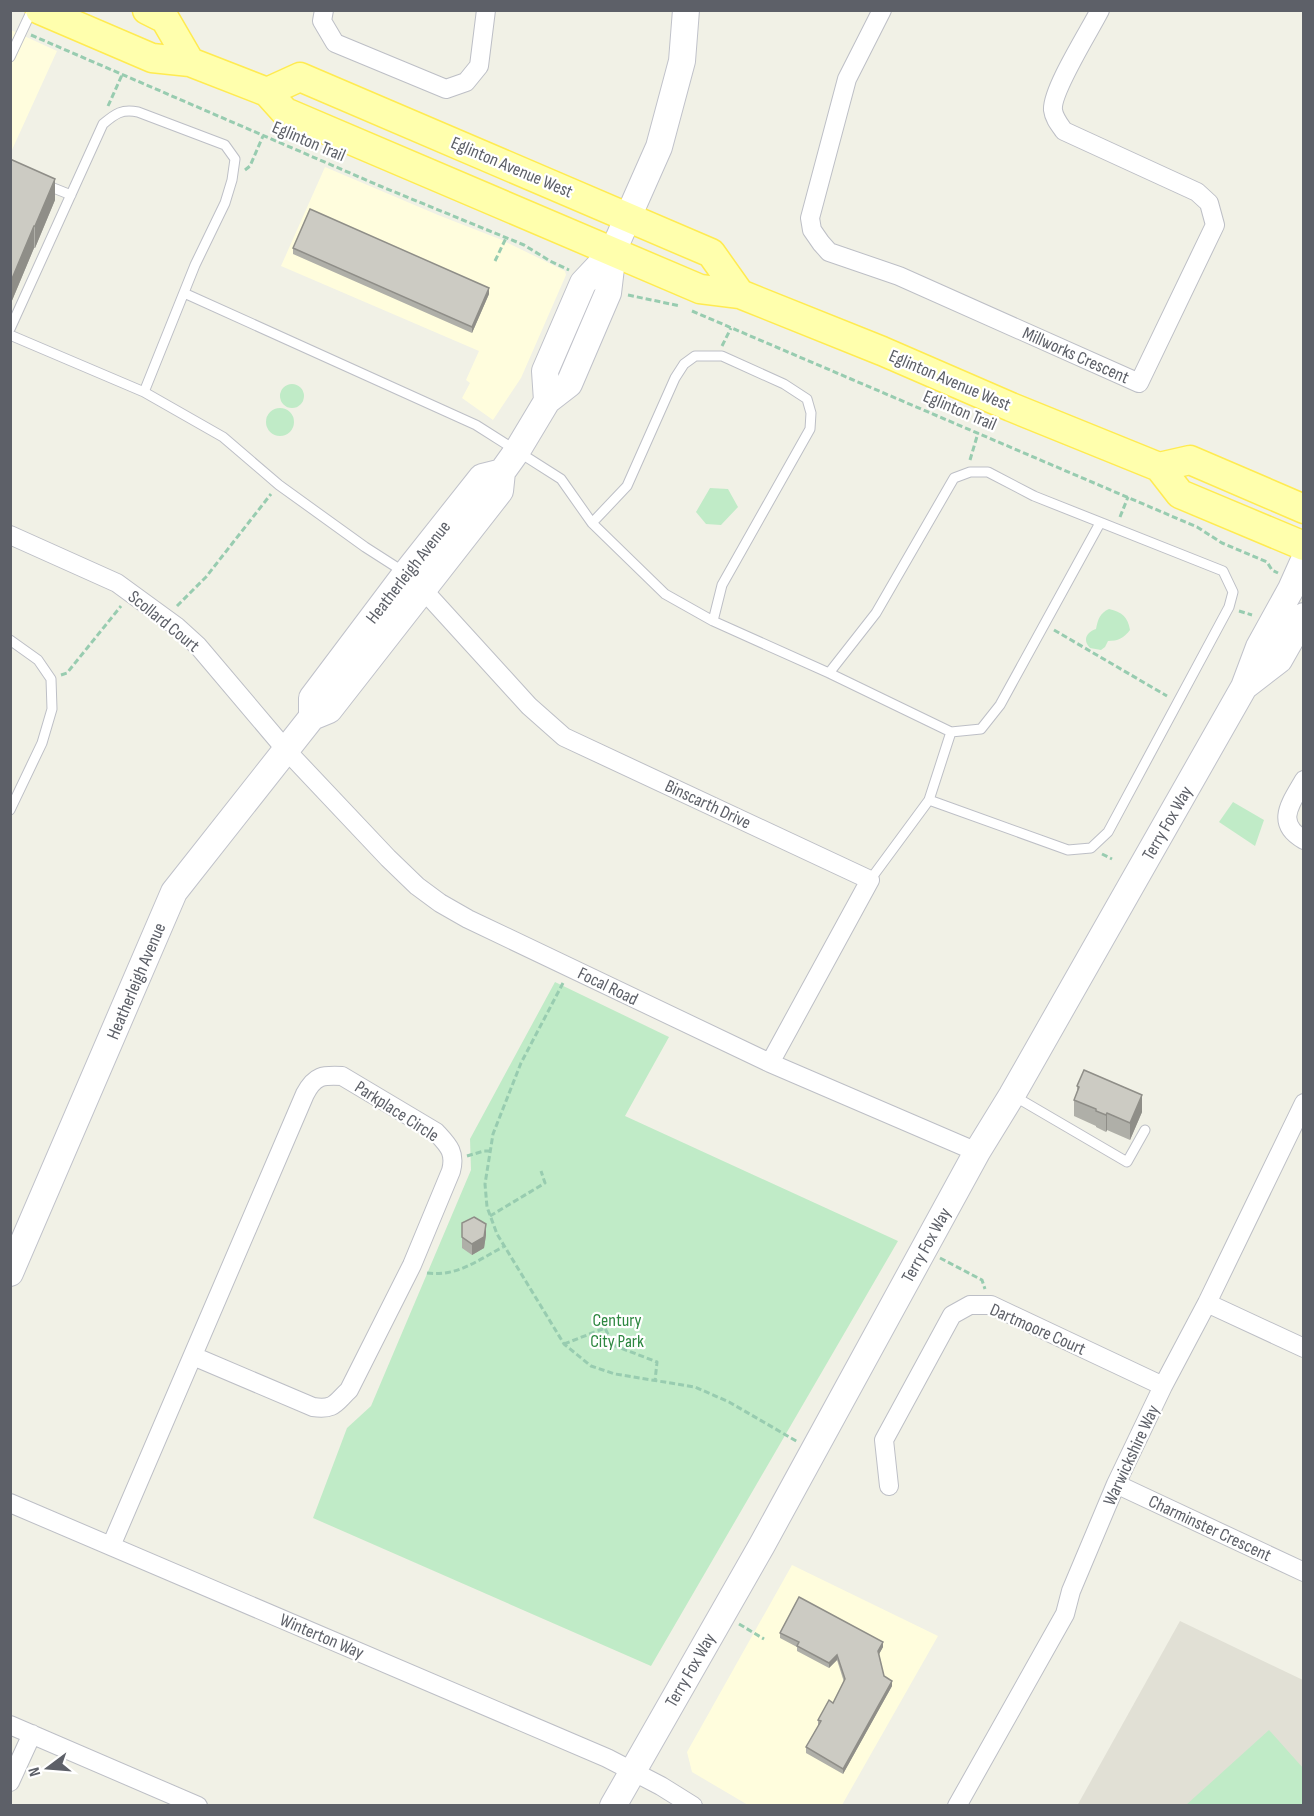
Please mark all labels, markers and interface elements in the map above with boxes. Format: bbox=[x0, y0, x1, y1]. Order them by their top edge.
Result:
street label: Eglinton Trail bbox=[269, 117, 349, 166]
street label: Eglinton Avenue West bbox=[448, 132, 576, 203]
street label: Millworks Crescent bbox=[1019, 323, 1133, 388]
street label: Eglinton Avenue West bbox=[886, 345, 1014, 416]
street label: Eglinton Trail bbox=[920, 386, 1000, 435]
street label: Heatherleigh Avenue bbox=[362, 517, 455, 628]
street label: Scollard Court bbox=[124, 586, 204, 657]
street label: Binscarth Drive bbox=[662, 775, 754, 833]
street label: Terry Fox Way bbox=[1138, 782, 1197, 864]
street label: Heatherleigh Avenue bbox=[102, 920, 170, 1043]
street label: Focal Road bbox=[574, 963, 641, 1010]
street label: Parkplace Circle bbox=[351, 1076, 443, 1146]
street label: Terry Fox Way bbox=[897, 1204, 956, 1286]
street label: Dartmoore Court bbox=[987, 1299, 1089, 1360]
park label: Century City Park bbox=[590, 1310, 644, 1352]
street label: Warwickshire Way bbox=[1099, 1402, 1164, 1509]
street label: Charminster Crescent bbox=[1145, 1491, 1275, 1566]
street label: Winterton Way bbox=[277, 1609, 367, 1664]
street label: Terry Fox Way bbox=[661, 1629, 720, 1711]
north arrow bbox=[18, 1738, 78, 1798]
text: N bbox=[25, 1765, 45, 1778]

